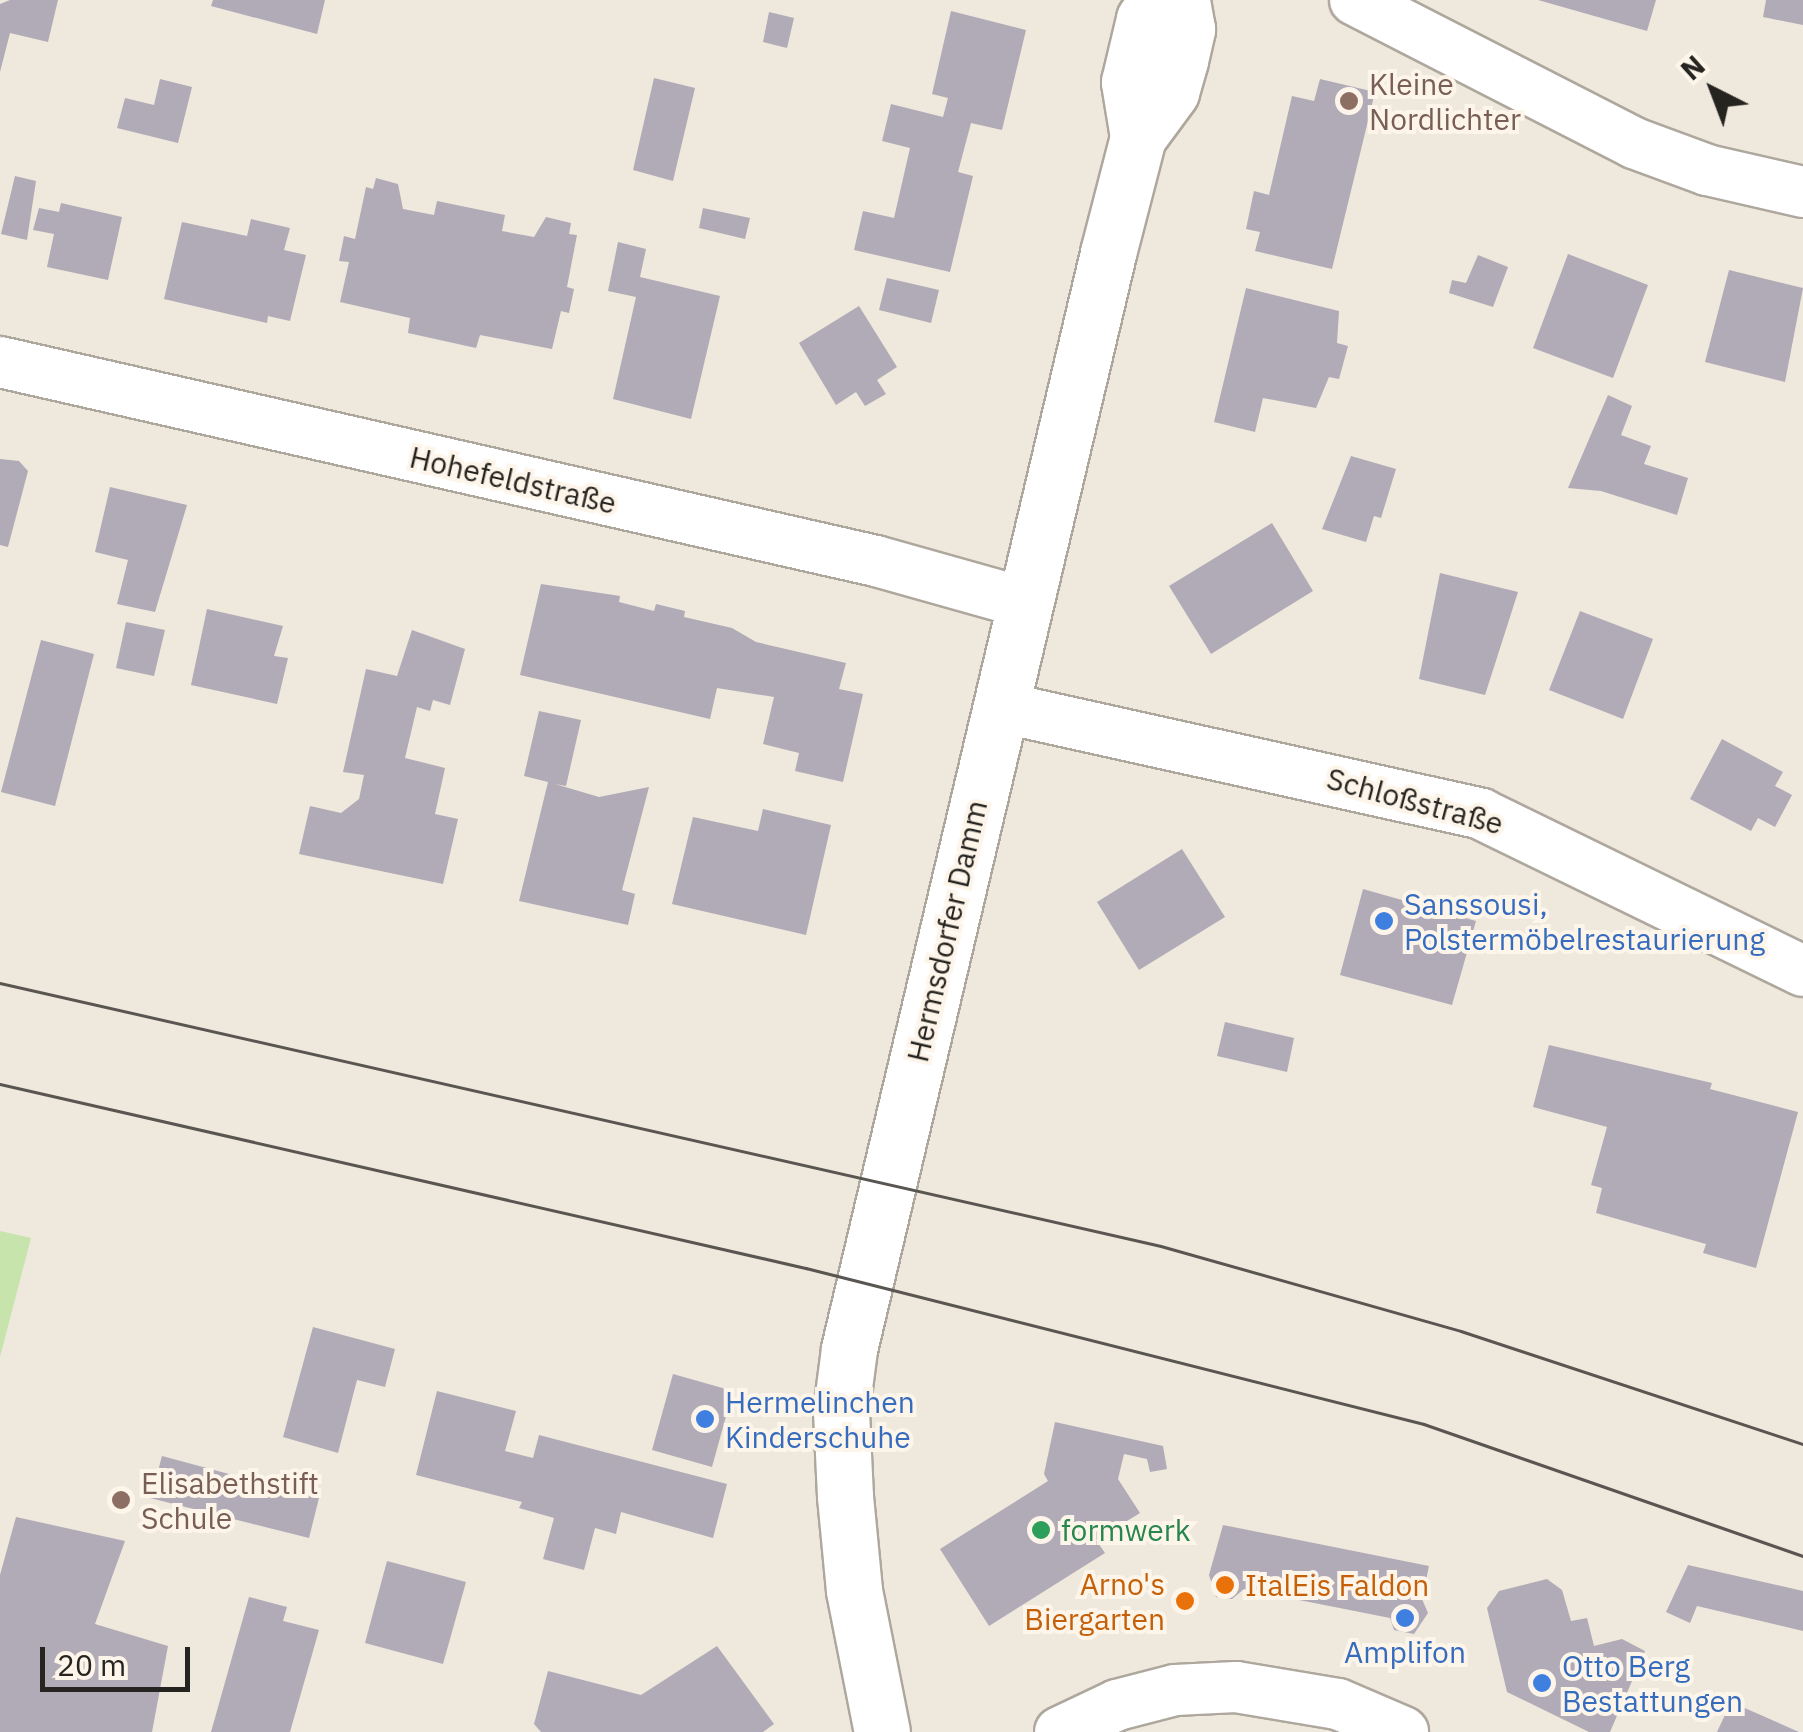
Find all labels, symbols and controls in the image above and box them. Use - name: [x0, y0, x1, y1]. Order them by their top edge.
- north arrow: [1663, 40, 1763, 140]
- text: N: [1673, 47, 1713, 88]
- place label: Kleine Nordlichter: [1369, 66, 1521, 136]
- marker: Kleine Nordlichter: [1338, 90, 1360, 112]
- street label: Hohefeldstraße: [406, 439, 620, 521]
- street label: Schloßstraße: [1323, 760, 1507, 842]
- street label: Hermsdorfer Damm: [899, 797, 995, 1065]
- place label: Sanssousi, Polstermöbelrestaurierung: [1404, 886, 1765, 956]
- marker: Sanssousi, Polstermöbelrestaurierung: [1373, 910, 1395, 932]
- place label: Hermelinchen Kinderschuhe: [725, 1384, 915, 1454]
- marker: Hermelinchen Kinderschuhe: [694, 1408, 716, 1430]
- place label: Elisabethstift Schule: [141, 1465, 319, 1536]
- marker: Elisabethstift Schule: [110, 1489, 132, 1511]
- place label: formwerk: [1061, 1512, 1191, 1548]
- marker: formwerk: [1030, 1519, 1052, 1541]
- place label: Arno's Biergarten: [1024, 1566, 1165, 1636]
- place label: ItalEis Faldon: [1245, 1567, 1429, 1603]
- marker: ItalEis Faldon: [1214, 1574, 1236, 1596]
- marker: Arno's Biergarten: [1174, 1590, 1196, 1612]
- marker: Amplifon: [1394, 1607, 1416, 1629]
- scale bar: [45, 1627, 195, 1689]
- place label: Amplifon: [1344, 1634, 1466, 1670]
- text: 20 m: [57, 1645, 126, 1684]
- place label: Otto Berg Bestattungen: [1562, 1648, 1743, 1718]
- marker: Otto Berg Bestattungen: [1531, 1672, 1553, 1694]

